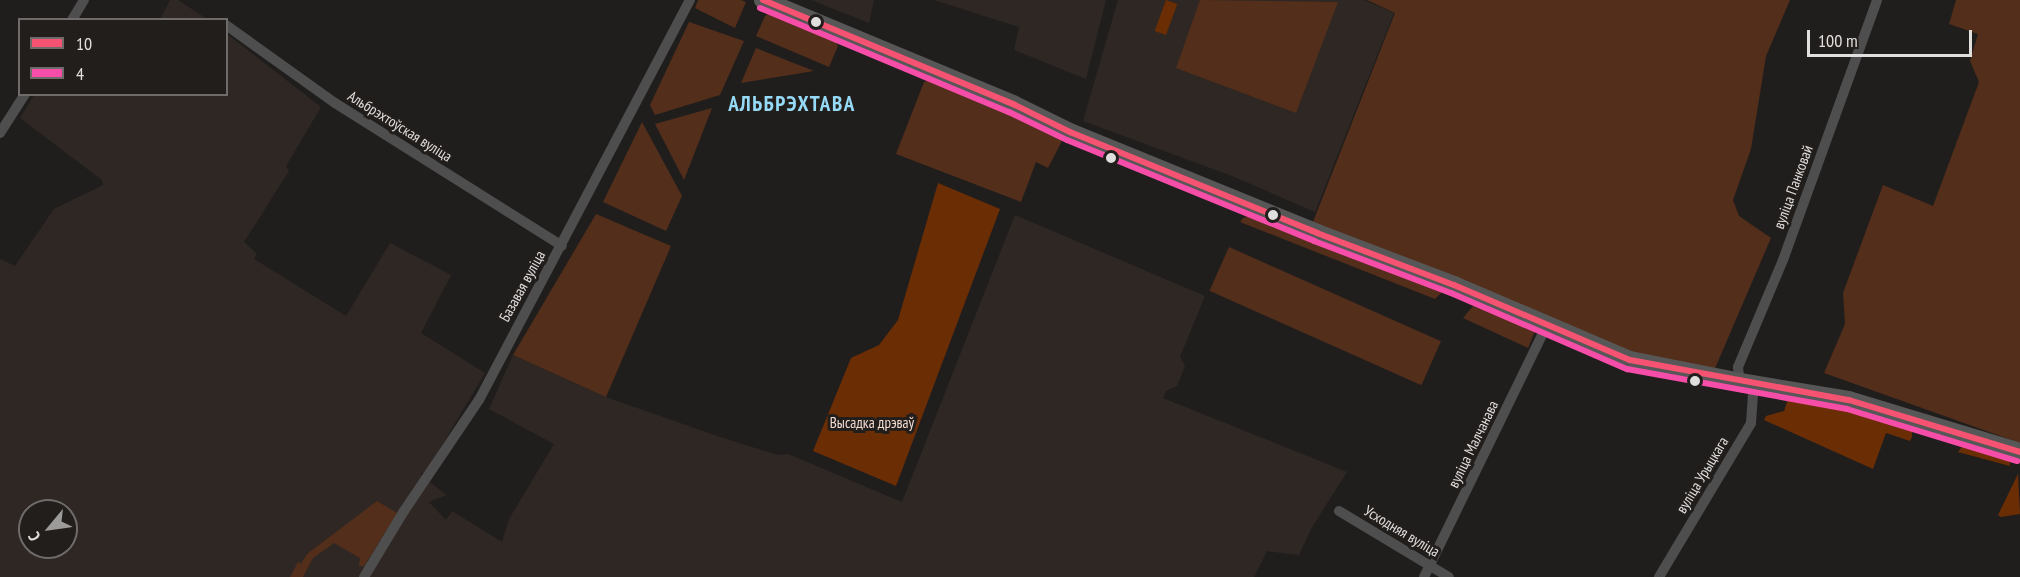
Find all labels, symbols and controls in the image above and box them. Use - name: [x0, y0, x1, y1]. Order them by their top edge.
- unlabelled marker: [810, 16, 822, 28]
- legend: [18, 18, 228, 96]
- scale bar: [1810, 18, 1975, 56]
- text: 100 m: [1818, 29, 1858, 52]
- text: 10: [76, 32, 92, 55]
- text: 4: [76, 62, 84, 85]
- street label: Альбрэхтоўская вуліца: [345, 87, 455, 165]
- district label: АЛЬБРЭХТАВА: [728, 91, 856, 117]
- street label: вуліца Панковай: [1770, 143, 1816, 231]
- unlabelled marker: [1105, 152, 1117, 164]
- unlabelled marker: [1267, 209, 1279, 221]
- street label: Базавая вуліца: [495, 247, 549, 325]
- unlabelled marker: [1689, 375, 1701, 387]
- street label: вуліца Малчанава: [1444, 397, 1502, 491]
- park label: Высадка дрэваў: [830, 414, 914, 432]
- street label: вуліца Урыцкага: [1672, 433, 1732, 517]
- north arrow: [18, 499, 78, 559]
- street label: Усходняя вуліца: [1361, 501, 1443, 561]
- text: С: [23, 529, 45, 545]

